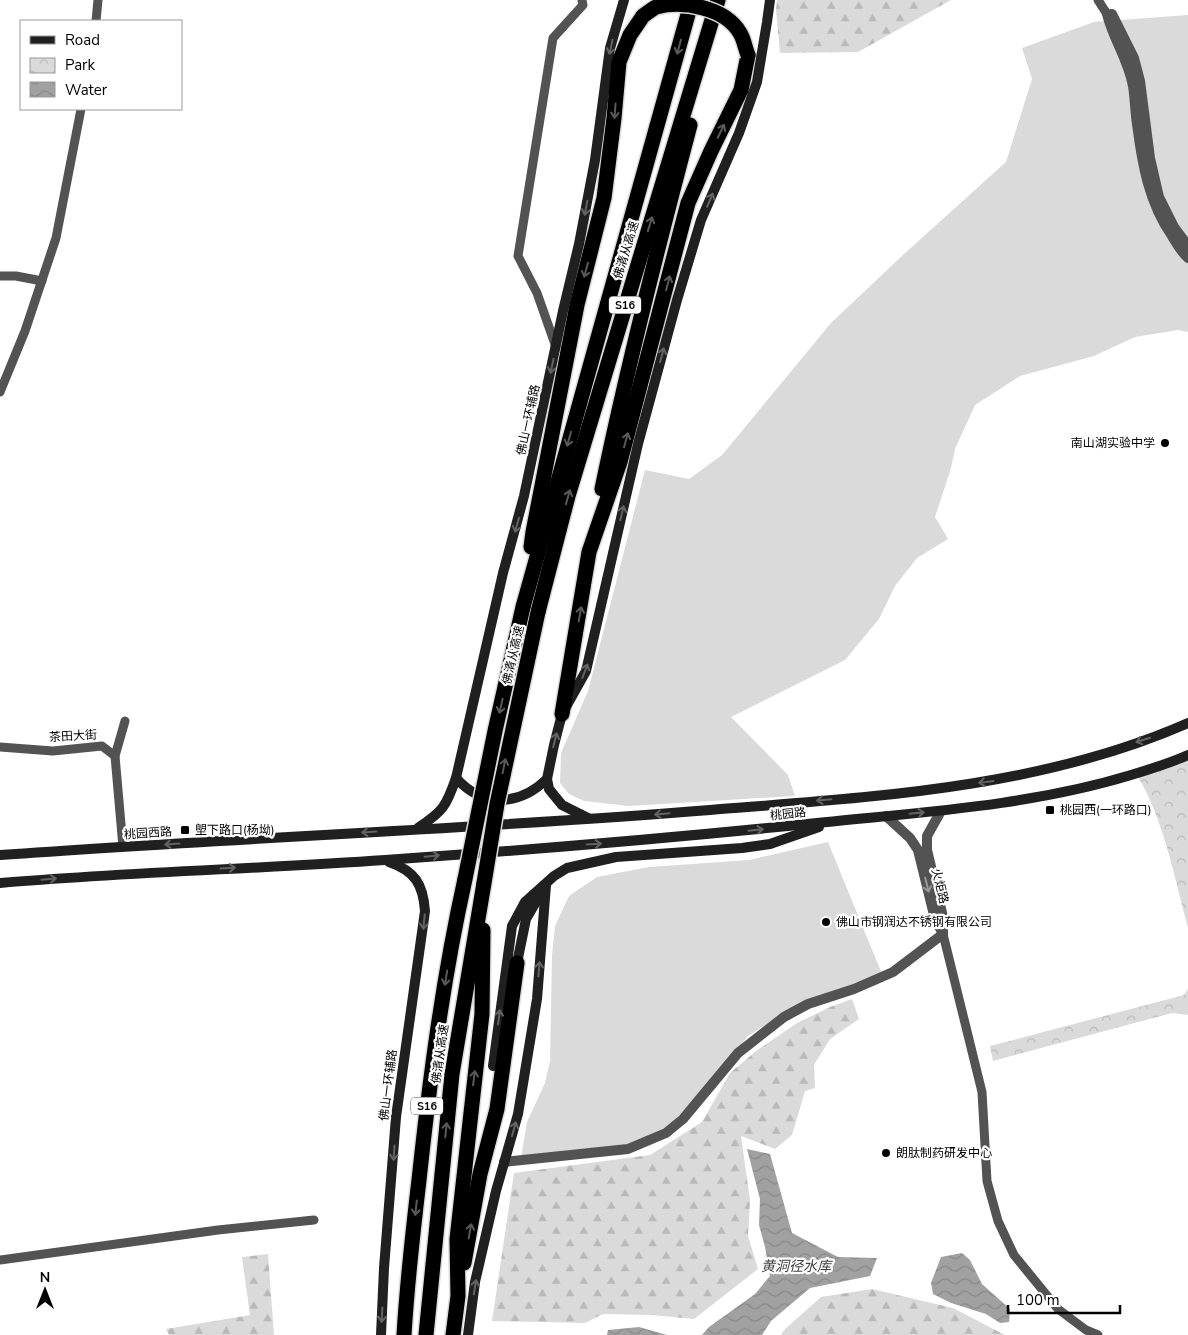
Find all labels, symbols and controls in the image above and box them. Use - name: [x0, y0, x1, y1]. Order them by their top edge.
- legend: [20, 20, 182, 110]
- text: Road: [65, 30, 100, 50]
- one-way arrow: [606, 39, 615, 55]
- one-way arrow: [674, 39, 684, 55]
- text: Park: [65, 55, 95, 75]
- text: Water: [65, 80, 108, 100]
- one-way arrow: [610, 103, 619, 119]
- one-way arrow: [716, 123, 726, 138]
- one-way arrow: [706, 193, 715, 208]
- one-way arrow: [581, 199, 591, 215]
- one-way arrow: [645, 217, 655, 233]
- street label: 佛清从高速: [610, 219, 642, 281]
- one-way arrow: [580, 262, 590, 278]
- one-way arrow: [663, 276, 673, 292]
- road number: S16: [609, 296, 641, 314]
- one-way arrow: [658, 348, 668, 364]
- one-way arrow: [546, 358, 556, 374]
- street label: 佛山一环辅路: [513, 383, 543, 457]
- one-way arrow: [564, 431, 574, 447]
- one-way arrow: [621, 433, 631, 449]
- place label: 南山湖实验中学: [1071, 435, 1155, 451]
- marker: 南山湖实验中学: [1159, 437, 1171, 449]
- one-way arrow: [563, 490, 573, 506]
- one-way arrow: [618, 505, 627, 521]
- one-way arrow: [511, 516, 521, 532]
- one-way arrow: [575, 606, 585, 622]
- street label: 佛清从高速: [498, 624, 528, 686]
- one-way arrow: [581, 663, 590, 678]
- one-way arrow: [496, 698, 505, 714]
- street label: 茶田大街: [49, 727, 97, 745]
- one-way arrow: [551, 733, 560, 749]
- one-way arrow: [1135, 736, 1151, 746]
- one-way arrow: [500, 759, 510, 775]
- one-way arrow: [978, 777, 994, 787]
- one-way arrow: [817, 796, 833, 805]
- place label: 桃园西(一环路口): [1060, 802, 1152, 818]
- street label: 桃园路: [769, 804, 807, 824]
- marker: 桃园西(一环路口): [1044, 804, 1056, 816]
- one-way arrow: [909, 808, 925, 818]
- one-way arrow: [655, 809, 671, 818]
- place label: 塱下路口(杨坳): [195, 822, 275, 838]
- street label: 桃园西路: [123, 823, 173, 843]
- marker: 塱下路口(杨坳): [179, 824, 191, 836]
- one-way arrow: [747, 825, 763, 835]
- one-way arrow: [361, 827, 377, 836]
- one-way arrow: [164, 839, 180, 849]
- one-way arrow: [586, 839, 602, 848]
- one-way arrow: [424, 852, 440, 861]
- one-way arrow: [220, 864, 236, 873]
- street label: 火炬路: [928, 867, 952, 905]
- one-way arrow: [40, 874, 56, 884]
- one-way arrow: [923, 877, 932, 893]
- one-way arrow: [419, 914, 429, 930]
- place label: 佛山市钢润达不锈钢有限公司: [836, 914, 992, 930]
- marker: 佛山市钢润达不锈钢有限公司: [820, 916, 832, 928]
- one-way arrow: [534, 961, 544, 977]
- one-way arrow: [440, 970, 450, 986]
- one-way arrow: [495, 1010, 505, 1026]
- street label: 佛清从高速: [428, 1023, 452, 1085]
- street label: 佛山一环辅路: [376, 1048, 400, 1122]
- one-way arrow: [469, 1070, 479, 1086]
- road number: S16: [411, 1098, 443, 1114]
- one-way arrow: [509, 1121, 519, 1137]
- one-way arrow: [441, 1122, 451, 1138]
- one-way arrow: [389, 1145, 398, 1161]
- place label: 朗肽制药研发中心: [896, 1145, 992, 1161]
- marker: 朗肽制药研发中心: [880, 1147, 892, 1159]
- one-way arrow: [411, 1200, 421, 1216]
- one-way arrow: [465, 1223, 475, 1239]
- water label: 黄洞径水库: [761, 1257, 833, 1276]
- north arrow: [20, 1265, 70, 1315]
- text: N: [40, 1268, 50, 1287]
- one-way arrow: [470, 1279, 480, 1295]
- scale bar: [1008, 1282, 1120, 1314]
- text: 100 m: [1016, 1290, 1060, 1310]
- one-way arrow: [377, 1306, 387, 1323]

